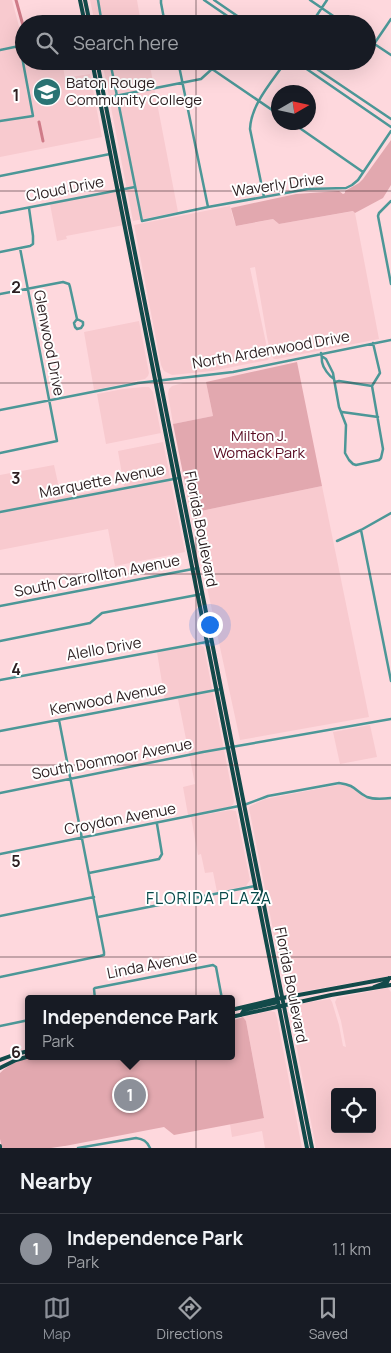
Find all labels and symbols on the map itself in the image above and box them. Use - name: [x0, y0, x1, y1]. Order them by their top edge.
- place label: Baton Rouge Community College: [66, 72, 202, 110]
- school or university icon: Baton Rouge Community College: [32, 77, 62, 107]
- text: 1: [12, 84, 20, 106]
- north arrow: [271, 85, 316, 130]
- street label: Waverly Drive: [231, 168, 325, 201]
- street label: Cloud Drive: [24, 171, 106, 206]
- text: 2: [11, 276, 21, 298]
- street label: Glenwood Drive: [29, 288, 70, 398]
- street label: North Ardenwood Drive: [191, 325, 351, 374]
- park label: Milton J. Womack Park: [213, 425, 305, 463]
- street label: Marquette Avenue: [37, 458, 167, 503]
- text: 3: [11, 467, 21, 489]
- street label: Florida Boulevard: [180, 469, 223, 589]
- street label: South Carrollton Avenue: [12, 549, 182, 602]
- your location: [197, 612, 223, 638]
- street label: Alello Drive: [65, 632, 143, 665]
- text: 4: [11, 658, 21, 680]
- street label: Kenwood Avenue: [48, 677, 168, 720]
- street label: South Donmoor Avenue: [30, 733, 194, 784]
- street label: Croydon Avenue: [62, 797, 178, 840]
- text: 5: [11, 850, 21, 872]
- district label: FLORIDA PLAZA: [146, 887, 272, 909]
- street label: Florida Boulevard: [270, 925, 313, 1045]
- street label: Linda Avenue: [105, 945, 199, 984]
- text: 6: [11, 1041, 21, 1063]
- pin: 1: [114, 1076, 146, 1114]

